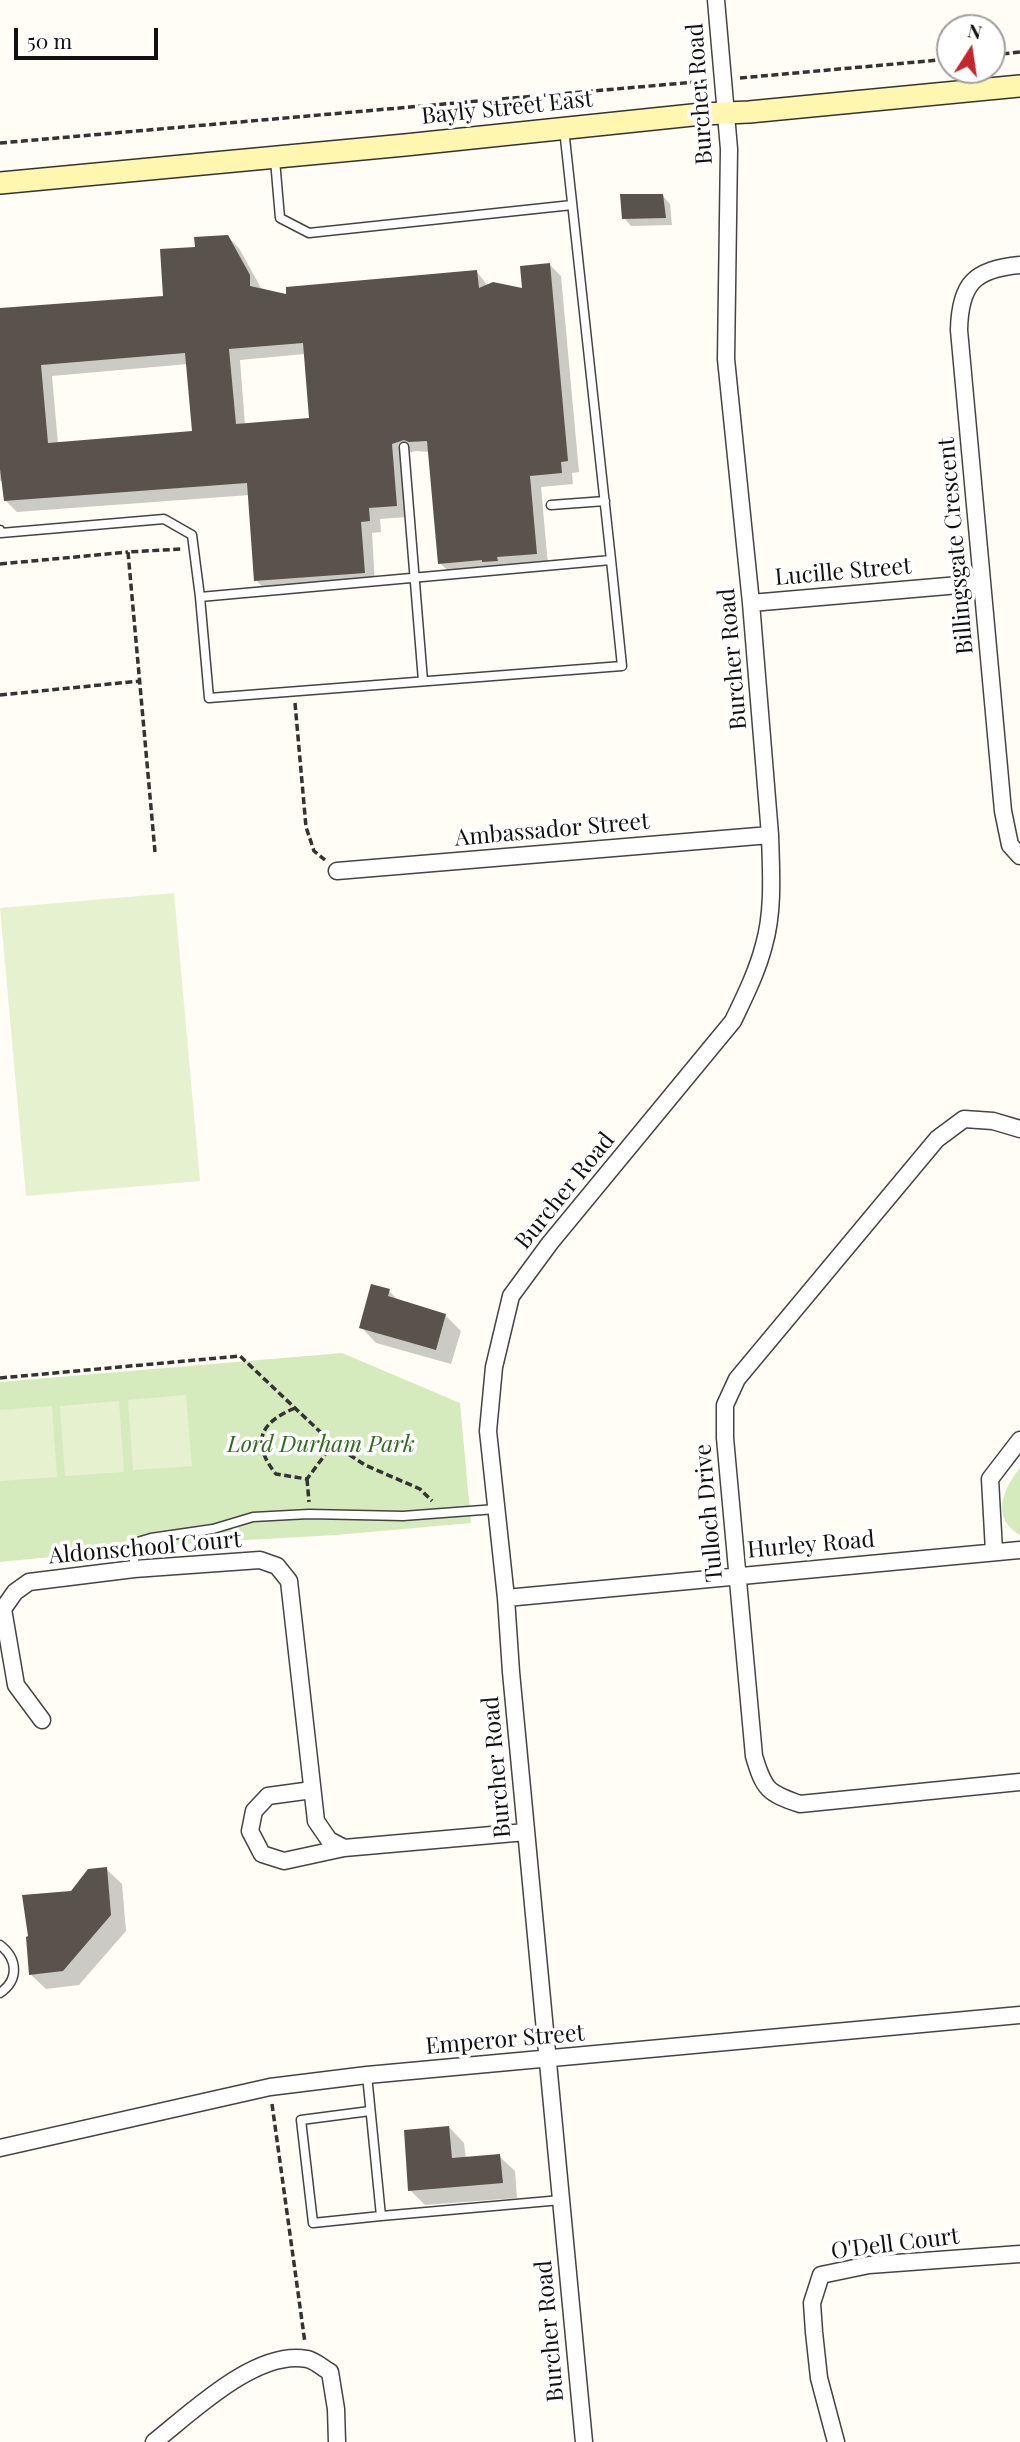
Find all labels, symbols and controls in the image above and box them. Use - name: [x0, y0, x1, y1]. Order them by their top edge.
- scale bar: [18, 14, 161, 58]
- north arrow: [936, 14, 1006, 84]
- text: N: [966, 16, 984, 45]
- street label: Burcher Road: [681, 22, 719, 166]
- text: 50 m: [27, 26, 72, 54]
- street label: Bayly Street East: [420, 85, 594, 131]
- street label: Billingsgate Crescent: [933, 436, 979, 656]
- street label: Lucille Street: [774, 552, 912, 592]
- street label: Burcher Road: [713, 587, 753, 731]
- street label: Ambassador Street: [454, 808, 650, 852]
- street label: Burcher Road: [510, 1127, 620, 1255]
- park label: Lord Durham Park: [227, 1431, 415, 1459]
- street label: Tulloch Drive: [689, 1443, 729, 1583]
- street label: Aldonschool Court: [48, 1526, 242, 1570]
- street label: Hurley Road: [746, 1526, 876, 1564]
- street label: Burcher Road: [477, 1695, 517, 1839]
- street label: Emperor Street: [424, 2019, 586, 2061]
- street label: O'Dell Court: [829, 2222, 961, 2266]
- street label: Burcher Road: [530, 2259, 570, 2403]

